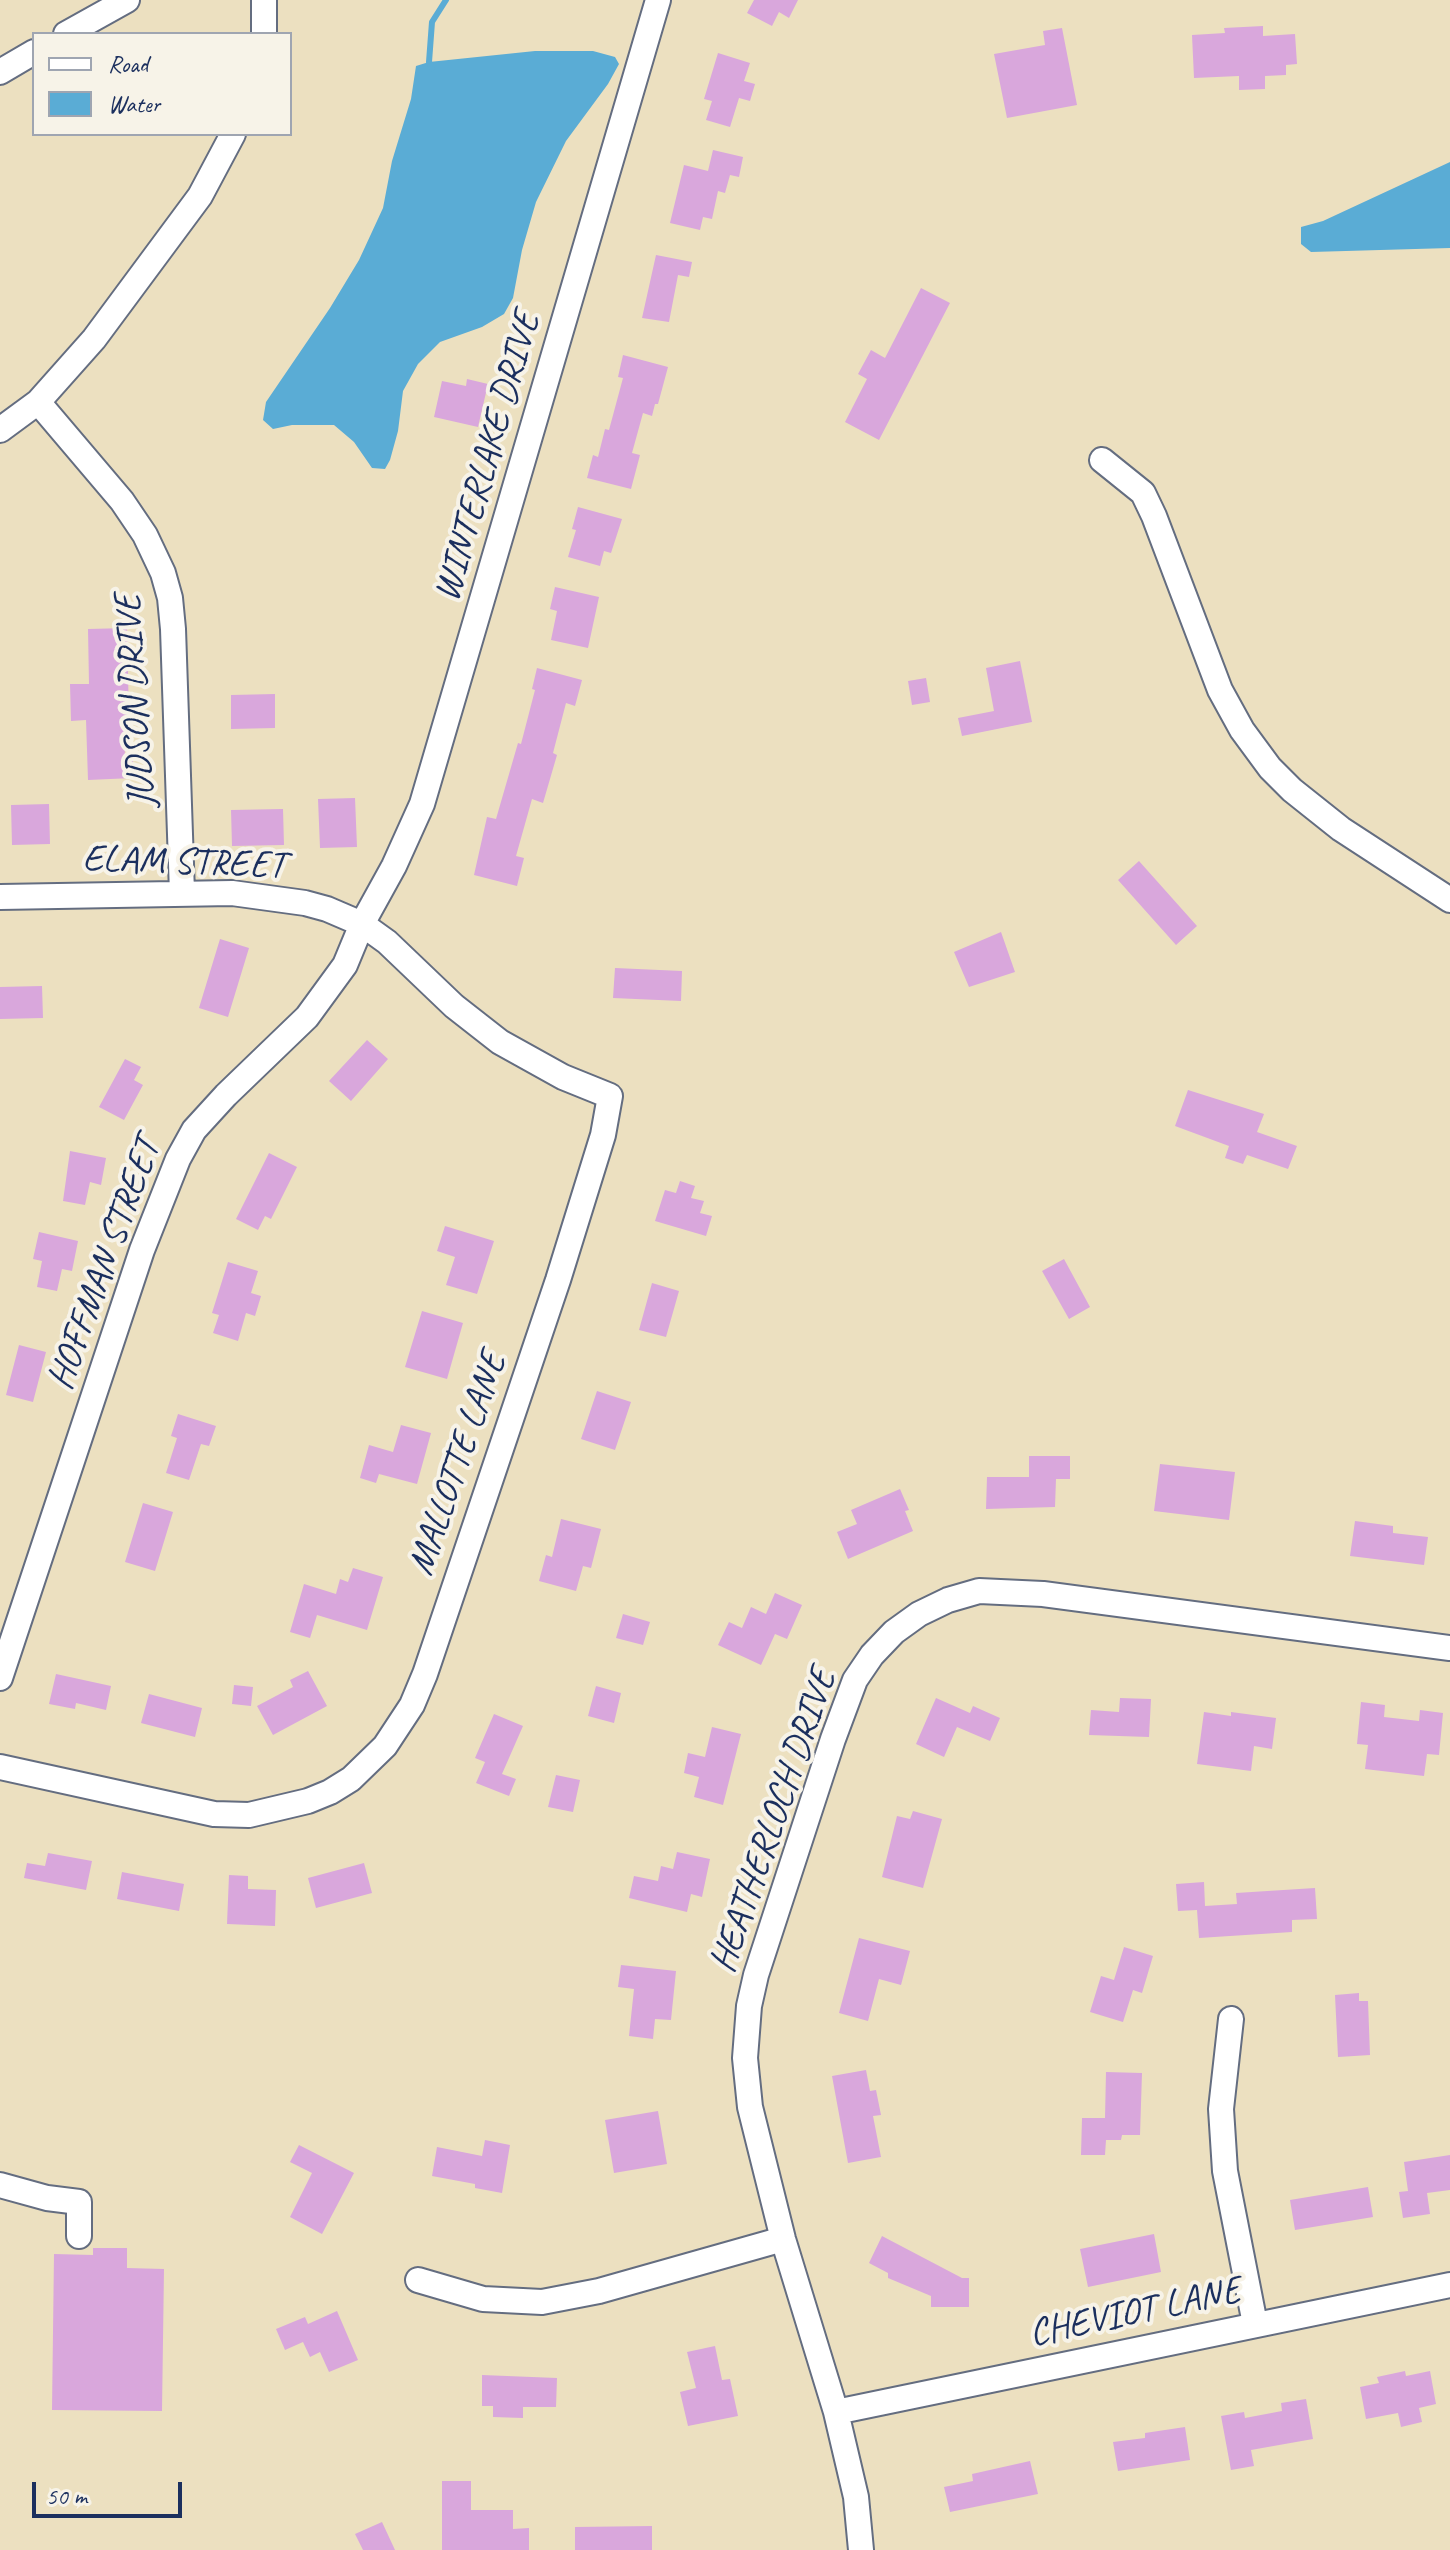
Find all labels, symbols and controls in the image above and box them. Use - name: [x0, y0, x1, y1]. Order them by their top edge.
- legend: [32, 32, 292, 136]
- text: Road: [108, 49, 148, 79]
- text: Water: [108, 89, 160, 119]
- street label: WINTERLAKE DRIVE: [425, 307, 551, 607]
- street label: JUDSON DRIVE: [106, 593, 166, 809]
- street label: ELAM STREET: [82, 837, 286, 889]
- street label: HOFFMAN STREET: [38, 1132, 172, 1396]
- street label: MALLOTTE LANE: [399, 1347, 517, 1581]
- street label: HEATHERLOCH DRIVE: [701, 1663, 847, 1979]
- street label: CHEVIOT LANE: [1025, 2268, 1245, 2358]
- scale bar: [36, 2466, 186, 2516]
- text: 50 m: [46, 2481, 87, 2511]

